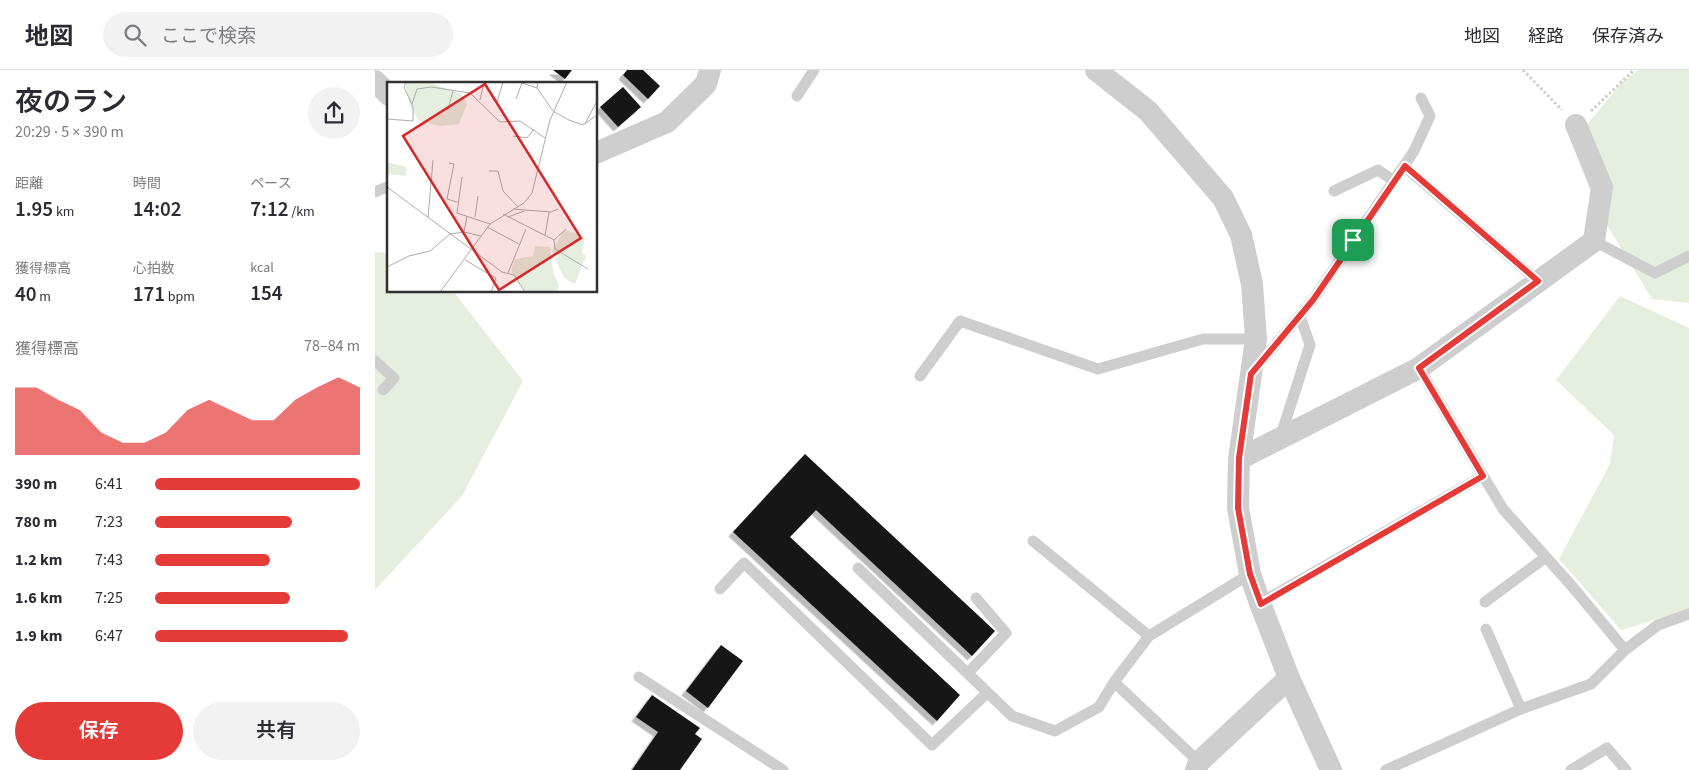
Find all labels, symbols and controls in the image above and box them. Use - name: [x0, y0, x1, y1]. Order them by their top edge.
- search box: [103, 12, 453, 57]
- text: 地図: [25, 19, 73, 54]
- icon: search: [121, 21, 149, 49]
- text: ここで検索: [161, 23, 256, 50]
- text: 地図: [1464, 24, 1500, 49]
- text: 経路: [1528, 24, 1564, 49]
- text: 保存済み: [1592, 24, 1664, 49]
- text: 夜のラン: [15, 82, 127, 122]
- inset map: [387, 82, 597, 292]
- button: share: [308, 87, 360, 139]
- text: 20:29 · 5 × 390 m: [15, 121, 124, 143]
- text: 距離: [15, 174, 43, 194]
- text: 時間: [133, 174, 161, 194]
- text: ペース: [250, 174, 292, 194]
- text: 1.95: [15, 194, 53, 224]
- text: 14:02: [133, 194, 182, 224]
- text: 7:12: [250, 194, 288, 224]
- text: km: [53, 202, 74, 222]
- text: /km: [288, 202, 315, 222]
- pin: [1332, 219, 1374, 261]
- icon: arrive: [1339, 226, 1367, 254]
- text: kcal: [250, 258, 274, 278]
- text: 獲得標高: [15, 259, 71, 279]
- text: 心拍数: [133, 259, 175, 279]
- text: 154: [250, 278, 283, 308]
- text: 40: [15, 279, 37, 309]
- text: 171: [133, 279, 165, 309]
- text: m: [37, 287, 51, 307]
- text: bpm: [165, 287, 195, 307]
- text: 78–84 m: [304, 335, 360, 357]
- text: 獲得標高: [15, 338, 79, 360]
- text: 390 m: [15, 473, 57, 495]
- text: 6:41: [95, 473, 123, 495]
- text: 780 m: [15, 511, 57, 533]
- text: 7:23: [95, 511, 123, 533]
- text: 1.2 km: [15, 549, 62, 571]
- text: 7:43: [95, 549, 123, 571]
- text: 1.6 km: [15, 587, 62, 609]
- text: 7:25: [95, 587, 123, 609]
- text: 1.9 km: [15, 625, 62, 647]
- text: 6:47: [95, 625, 123, 647]
- button: 保存: [15, 702, 183, 760]
- button: 共有: [193, 702, 360, 760]

